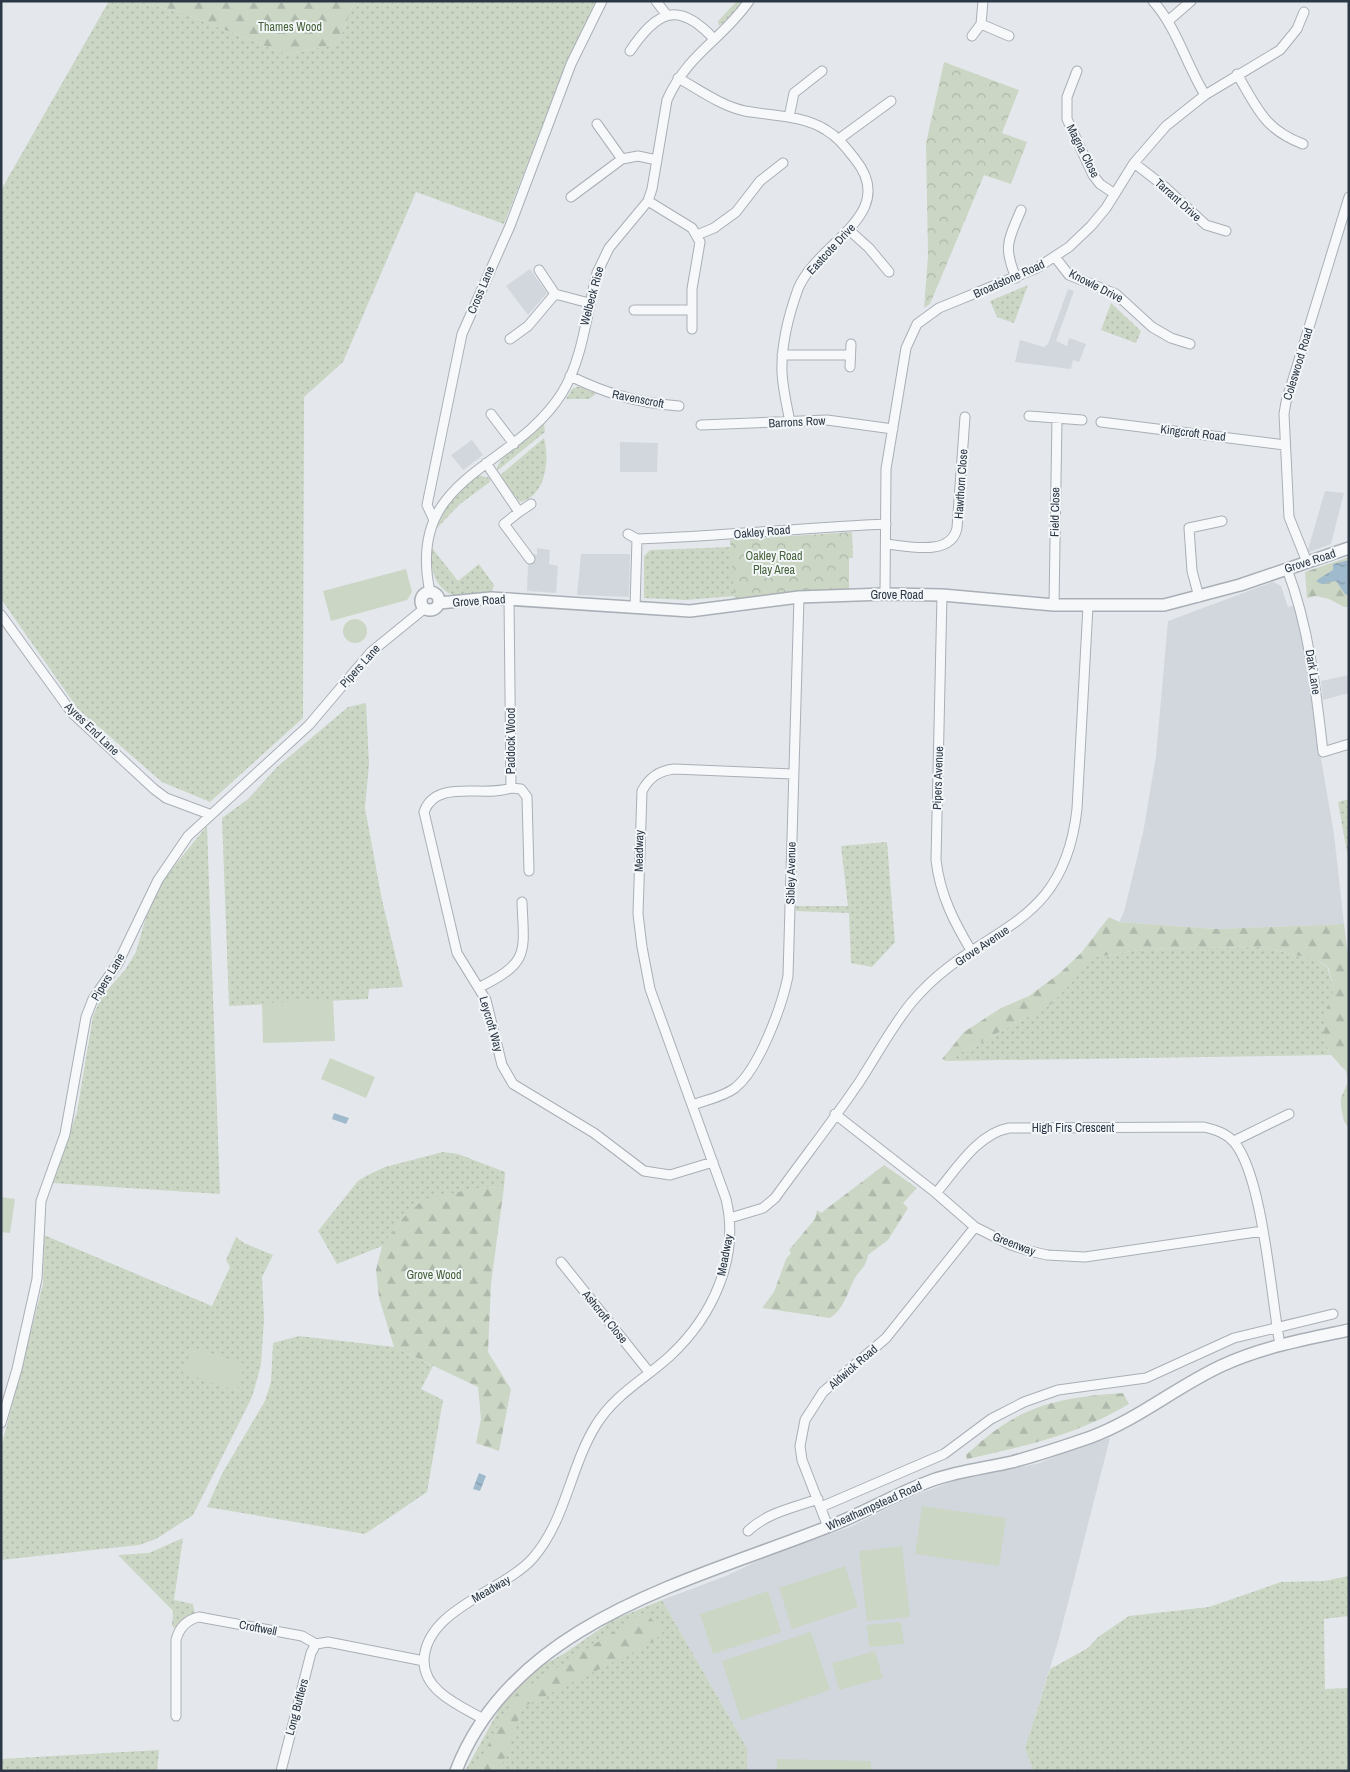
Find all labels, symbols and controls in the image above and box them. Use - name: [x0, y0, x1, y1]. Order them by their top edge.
- park label: Thames Wood: [258, 19, 322, 35]
- street label: Magna Close: [1063, 122, 1103, 180]
- street label: Tarrant Drive: [1151, 175, 1205, 225]
- street label: Eastcote Drive: [803, 220, 859, 278]
- street label: Broadstone Road: [971, 256, 1047, 302]
- street label: Cross Lane: [464, 264, 498, 316]
- street label: Welbeck Rise: [576, 265, 608, 327]
- street label: Knowle Drive: [1066, 266, 1126, 306]
- street label: Coleswood Road: [1279, 326, 1317, 402]
- street label: Ravenscroft: [611, 386, 666, 412]
- street label: Barrons Row: [768, 412, 827, 431]
- street label: Kingcroft Road: [1159, 421, 1227, 445]
- street label: Hawthorn Close: [951, 449, 971, 519]
- street label: Field Close: [1047, 487, 1063, 537]
- street label: Oakley Road: [733, 522, 791, 542]
- street label: Grove Road: [1282, 545, 1338, 577]
- park label: Oakley Road Play Area: [746, 548, 802, 578]
- street label: Grove Road: [870, 587, 924, 603]
- street label: Grove Road: [452, 591, 506, 611]
- street label: Pipers Lane: [336, 641, 384, 691]
- street label: Dark Lane: [1302, 648, 1324, 696]
- street label: Ayres End Lane: [61, 698, 123, 759]
- street label: Paddock Wood: [503, 708, 519, 774]
- street label: Pipers Avenue: [929, 746, 947, 810]
- street label: Meadway: [631, 830, 647, 872]
- street label: Sibley Avenue: [782, 841, 800, 905]
- street label: Grove Avenue: [952, 922, 1012, 970]
- street label: Pipers Lane: [87, 950, 129, 1004]
- street label: Leycroft Way: [475, 994, 507, 1054]
- street label: High Firs Crescent: [1032, 1120, 1115, 1136]
- street label: Greenway: [990, 1228, 1038, 1260]
- street label: Meadway: [713, 1233, 737, 1277]
- park label: Grove Wood: [406, 1267, 462, 1283]
- street label: Ashcroft Close: [578, 1286, 631, 1347]
- street label: Aldwick Road: [824, 1341, 881, 1393]
- street label: Wheathampstead Road: [824, 1478, 924, 1534]
- street label: Meadway: [469, 1572, 513, 1606]
- street label: Croftwell: [238, 1616, 278, 1640]
- street label: Long Buftlers: [282, 1677, 312, 1737]

